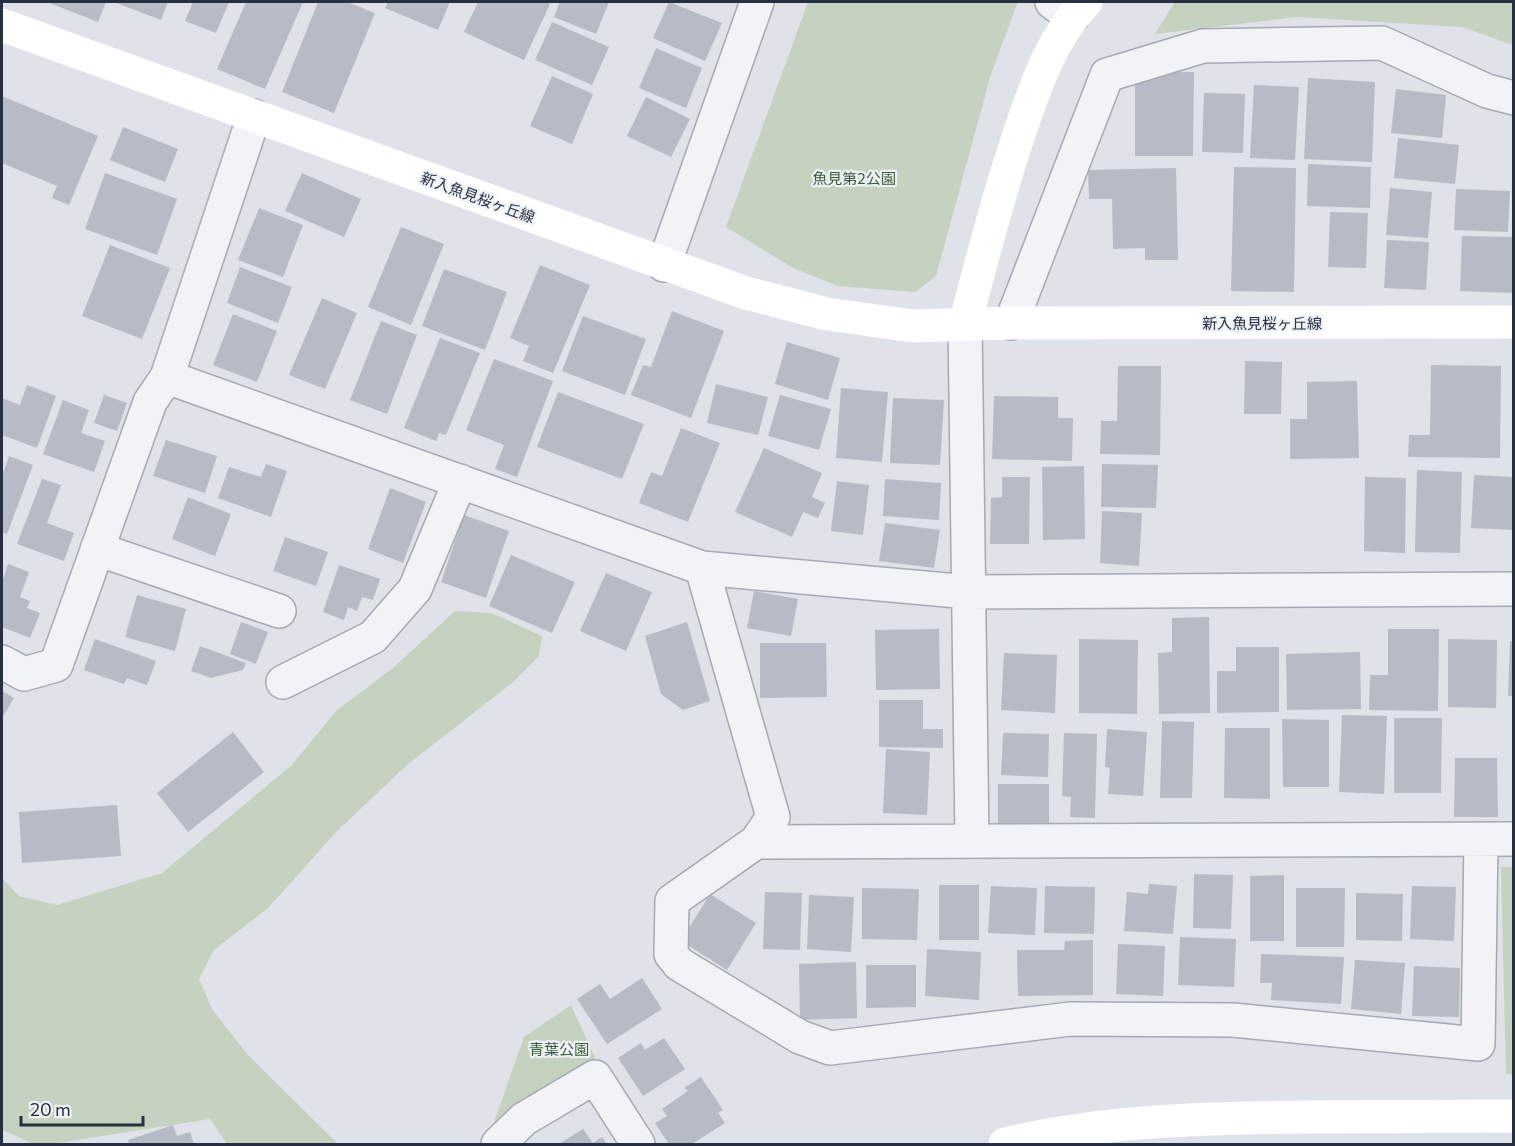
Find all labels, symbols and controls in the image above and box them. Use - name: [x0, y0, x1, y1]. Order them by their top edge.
- street label: 新入魚見桜ヶ丘線: [419, 168, 537, 226]
- park label: 魚見第2公園: [812, 169, 896, 187]
- street label: 新入魚見桜ヶ丘線: [1202, 314, 1322, 332]
- park label: 青葉公園: [529, 1040, 589, 1058]
- scale bar: [21, 1089, 142, 1127]
- text: 20 m: [30, 1098, 71, 1120]

